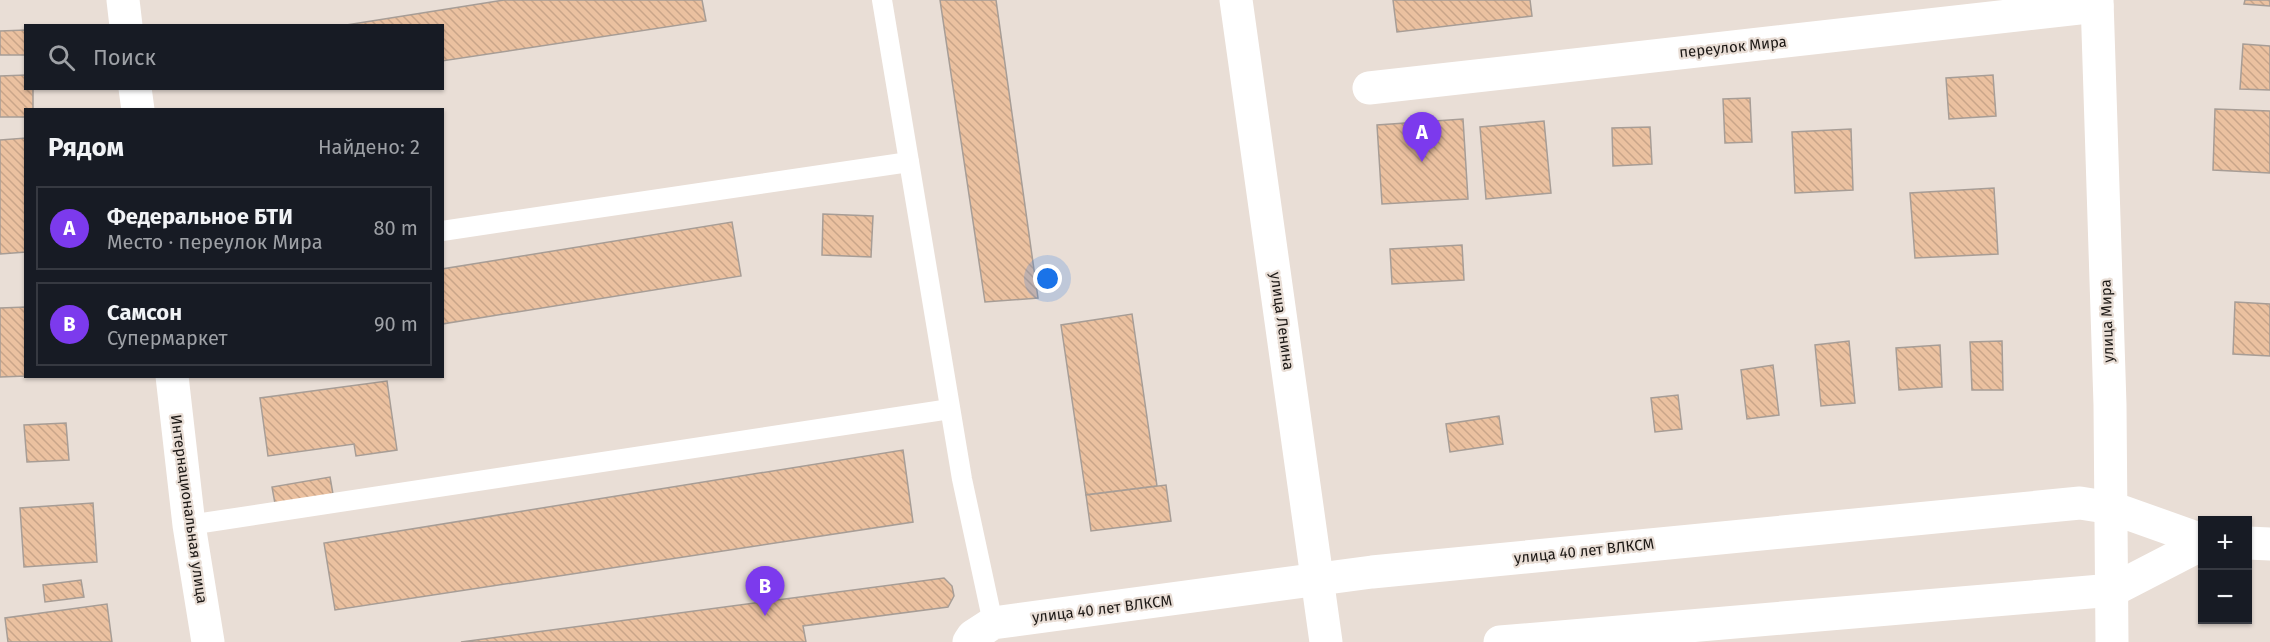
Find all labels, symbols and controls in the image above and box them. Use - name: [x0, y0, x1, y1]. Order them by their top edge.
- search box: [24, 24, 444, 90]
- street label: переулок Мира: [1678, 32, 1788, 62]
- icon: search: [45, 41, 78, 74]
- text: Поиск: [93, 44, 156, 71]
- pin: A: [1402, 112, 1442, 162]
- text: Рядом: [48, 132, 124, 163]
- text: Найдено: 2: [318, 135, 420, 159]
- text: Федеральное БТИ: [107, 203, 293, 230]
- text: A: [64, 216, 75, 240]
- text: 80 m: [373, 216, 418, 240]
- text: Место · переулок Мира: [107, 230, 323, 254]
- your location: [1033, 264, 1062, 293]
- street label: улица Ленина: [1266, 271, 1298, 371]
- street label: улица Мира: [2097, 279, 2117, 363]
- text: Самсон: [107, 299, 182, 326]
- text: B: [63, 312, 76, 336]
- text: 90 m: [374, 312, 418, 336]
- text: Супермаркет: [107, 326, 227, 350]
- street label: Интернациональная улица: [167, 413, 211, 605]
- map controls: [2198, 516, 2252, 624]
- button: +: [2198, 516, 2252, 570]
- street label: улица 40 лет ВЛКСМ: [1513, 535, 1655, 567]
- pin: B: [746, 566, 784, 616]
- button: −: [2198, 570, 2252, 624]
- street label: улица 40 лет ВЛКСМ: [1031, 591, 1173, 627]

